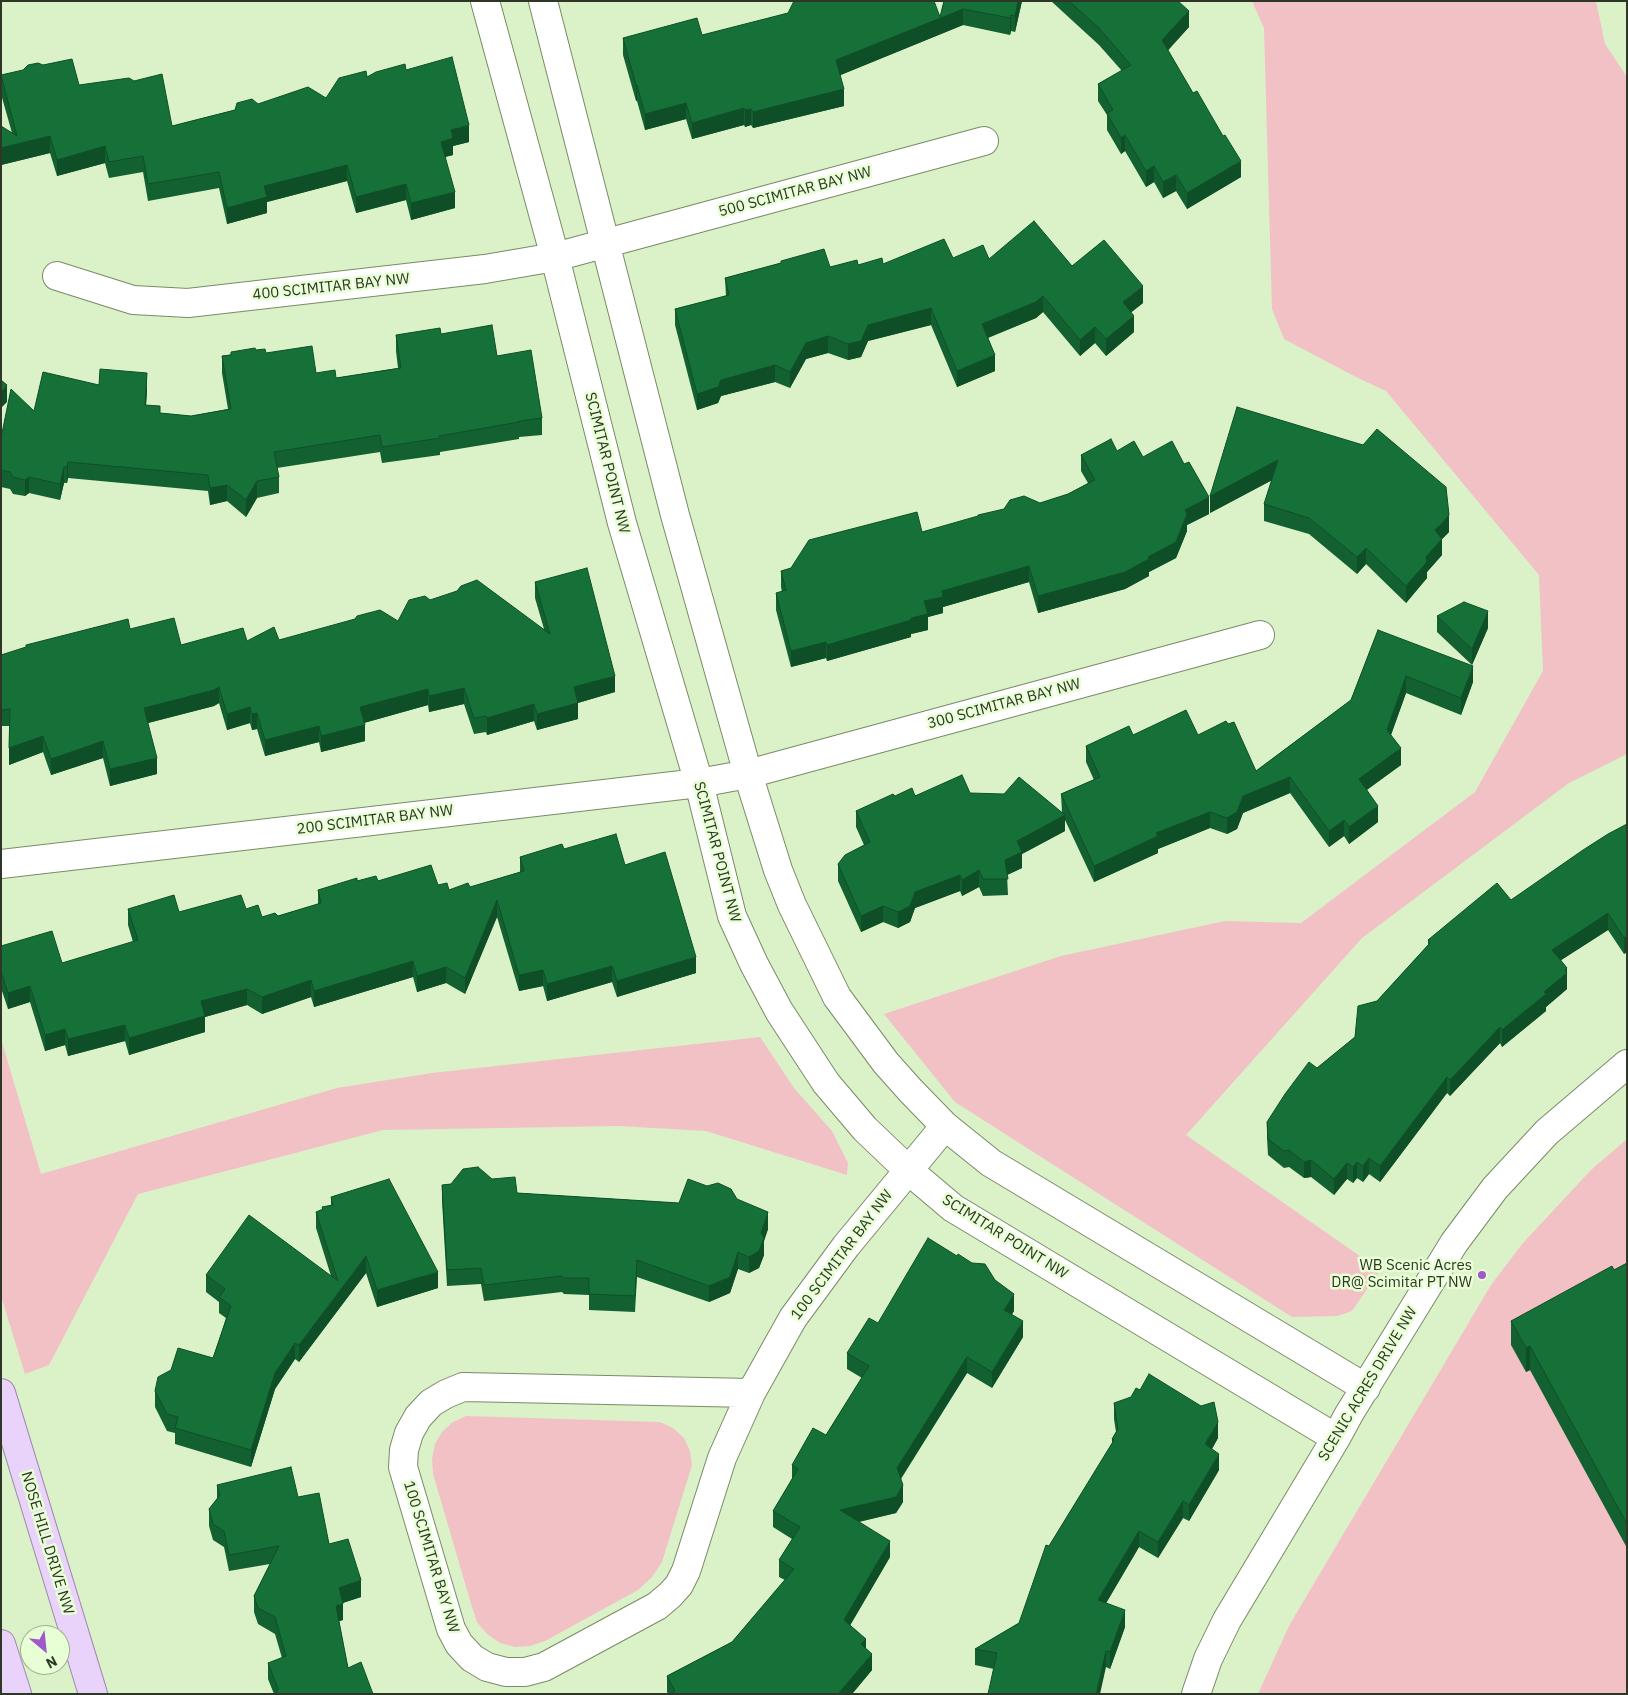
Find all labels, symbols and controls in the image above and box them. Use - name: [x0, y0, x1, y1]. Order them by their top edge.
- street label: 500 SCIMITAR BAY NW: [716, 163, 874, 221]
- street label: 400 SCIMITAR BAY NW: [252, 270, 410, 304]
- street label: SCIMITAR POINT NW: [581, 391, 633, 535]
- street label: 300 SCIMITAR BAY NW: [925, 675, 1083, 733]
- street label: SCIMITAR POINT NW: [690, 780, 744, 924]
- street label: 200 SCIMITAR BAY NW: [296, 801, 454, 839]
- street label: 100 SCIMITAR BAY NW: [787, 1187, 897, 1323]
- street label: SCIMITAR POINT NW: [939, 1191, 1071, 1283]
- place label: WB Scenic Acres DR@ Scimitar PT NW: [1331, 1257, 1472, 1292]
- marker: WB Scenic Acres DR@ Scimitar PT NW: [1476, 1269, 1488, 1281]
- street label: SCENIC ACRES DRIVE NW: [1315, 1304, 1421, 1464]
- street label: NOSE HILL DRIVE NW: [17, 1469, 77, 1617]
- street label: 100 SCIMITAR BAY NW: [399, 1479, 463, 1635]
- north arrow: [20, 1625, 70, 1675]
- text: N: [43, 1652, 60, 1673]

